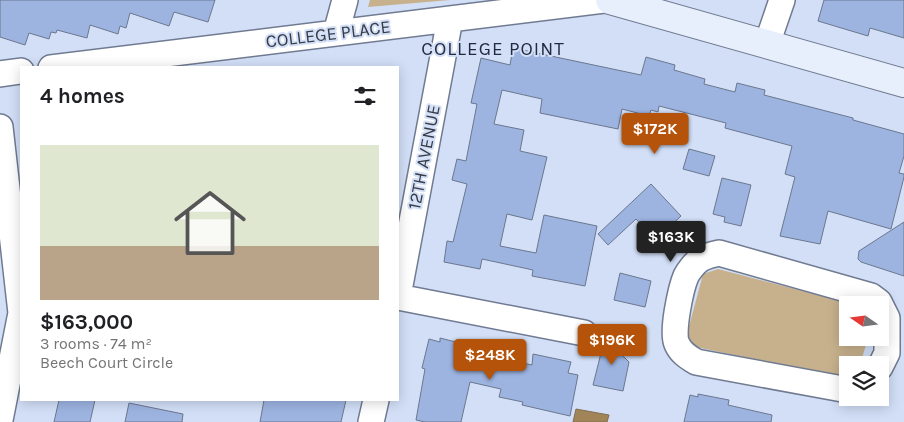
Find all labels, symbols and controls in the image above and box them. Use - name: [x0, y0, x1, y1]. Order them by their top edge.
- street label: COLLEGE PLACE: [264, 15, 392, 53]
- district label: COLLEGE POINT: [421, 38, 565, 60]
- icon: filters: [351, 82, 379, 110]
- text: 4 homes: [40, 84, 125, 108]
- street label: 12TH AVENUE: [403, 103, 445, 211]
- pin: $172K: [620, 112, 690, 155]
- text: $172K: [633, 119, 677, 138]
- icon: home: [165, 178, 255, 268]
- pin: $163K: [636, 220, 706, 263]
- text: $163K: [648, 227, 694, 246]
- north arrow: [839, 296, 889, 346]
- map controls: [839, 296, 889, 406]
- text: $163,000: [40, 310, 133, 334]
- pin: $196K: [577, 324, 647, 366]
- text: $196K: [589, 330, 635, 349]
- text: 3 rooms · 74 m²: [40, 334, 152, 353]
- pin: $248K: [455, 338, 525, 381]
- text: $248K: [464, 345, 516, 364]
- text: Beech Court Circle: [40, 353, 173, 372]
- button: layers: [839, 356, 889, 406]

